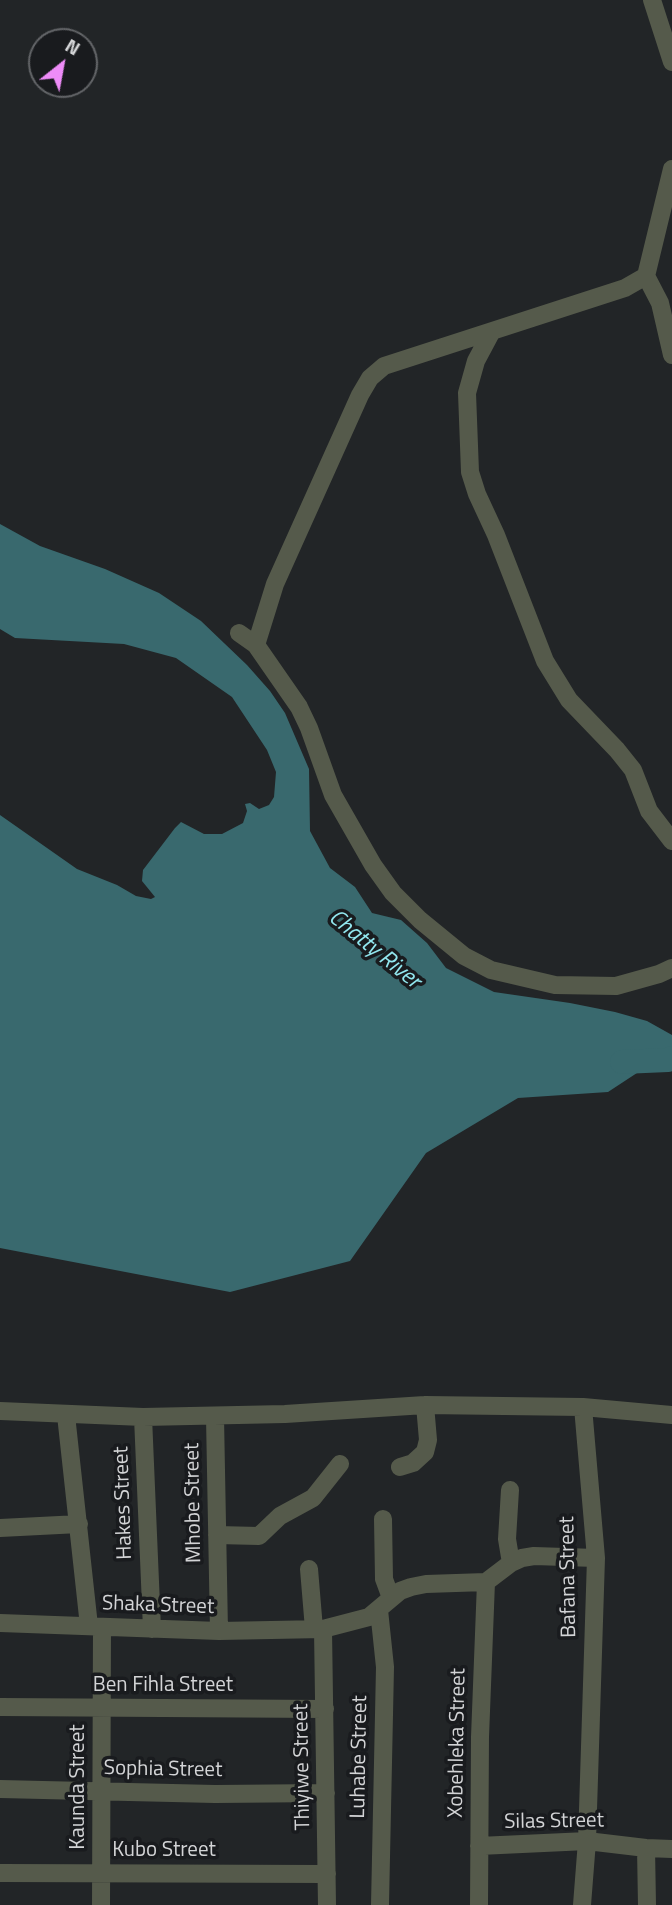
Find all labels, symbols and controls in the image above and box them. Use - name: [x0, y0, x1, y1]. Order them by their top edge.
- north arrow: [28, 28, 98, 98]
- text: N: [60, 30, 86, 62]
- water label: Chatty River: [322, 905, 426, 995]
- street label: Mhobe Street: [180, 1443, 208, 1563]
- street label: Hakes Street: [109, 1446, 139, 1560]
- street label: Bafana Street: [555, 1516, 583, 1638]
- street label: Shaka Street: [101, 1591, 215, 1621]
- street label: Xobehleka Street: [444, 1668, 472, 1818]
- street label: Ben Fihla Street: [93, 1673, 233, 1699]
- street label: Luhabe Street: [346, 1695, 374, 1819]
- street label: Thiyiwe Street: [289, 1703, 317, 1831]
- street label: Kaunda Street: [66, 1724, 92, 1850]
- street label: Sophia Street: [103, 1756, 223, 1784]
- street label: Silas Street: [504, 1809, 604, 1835]
- street label: Kubo Street: [112, 1838, 216, 1864]

